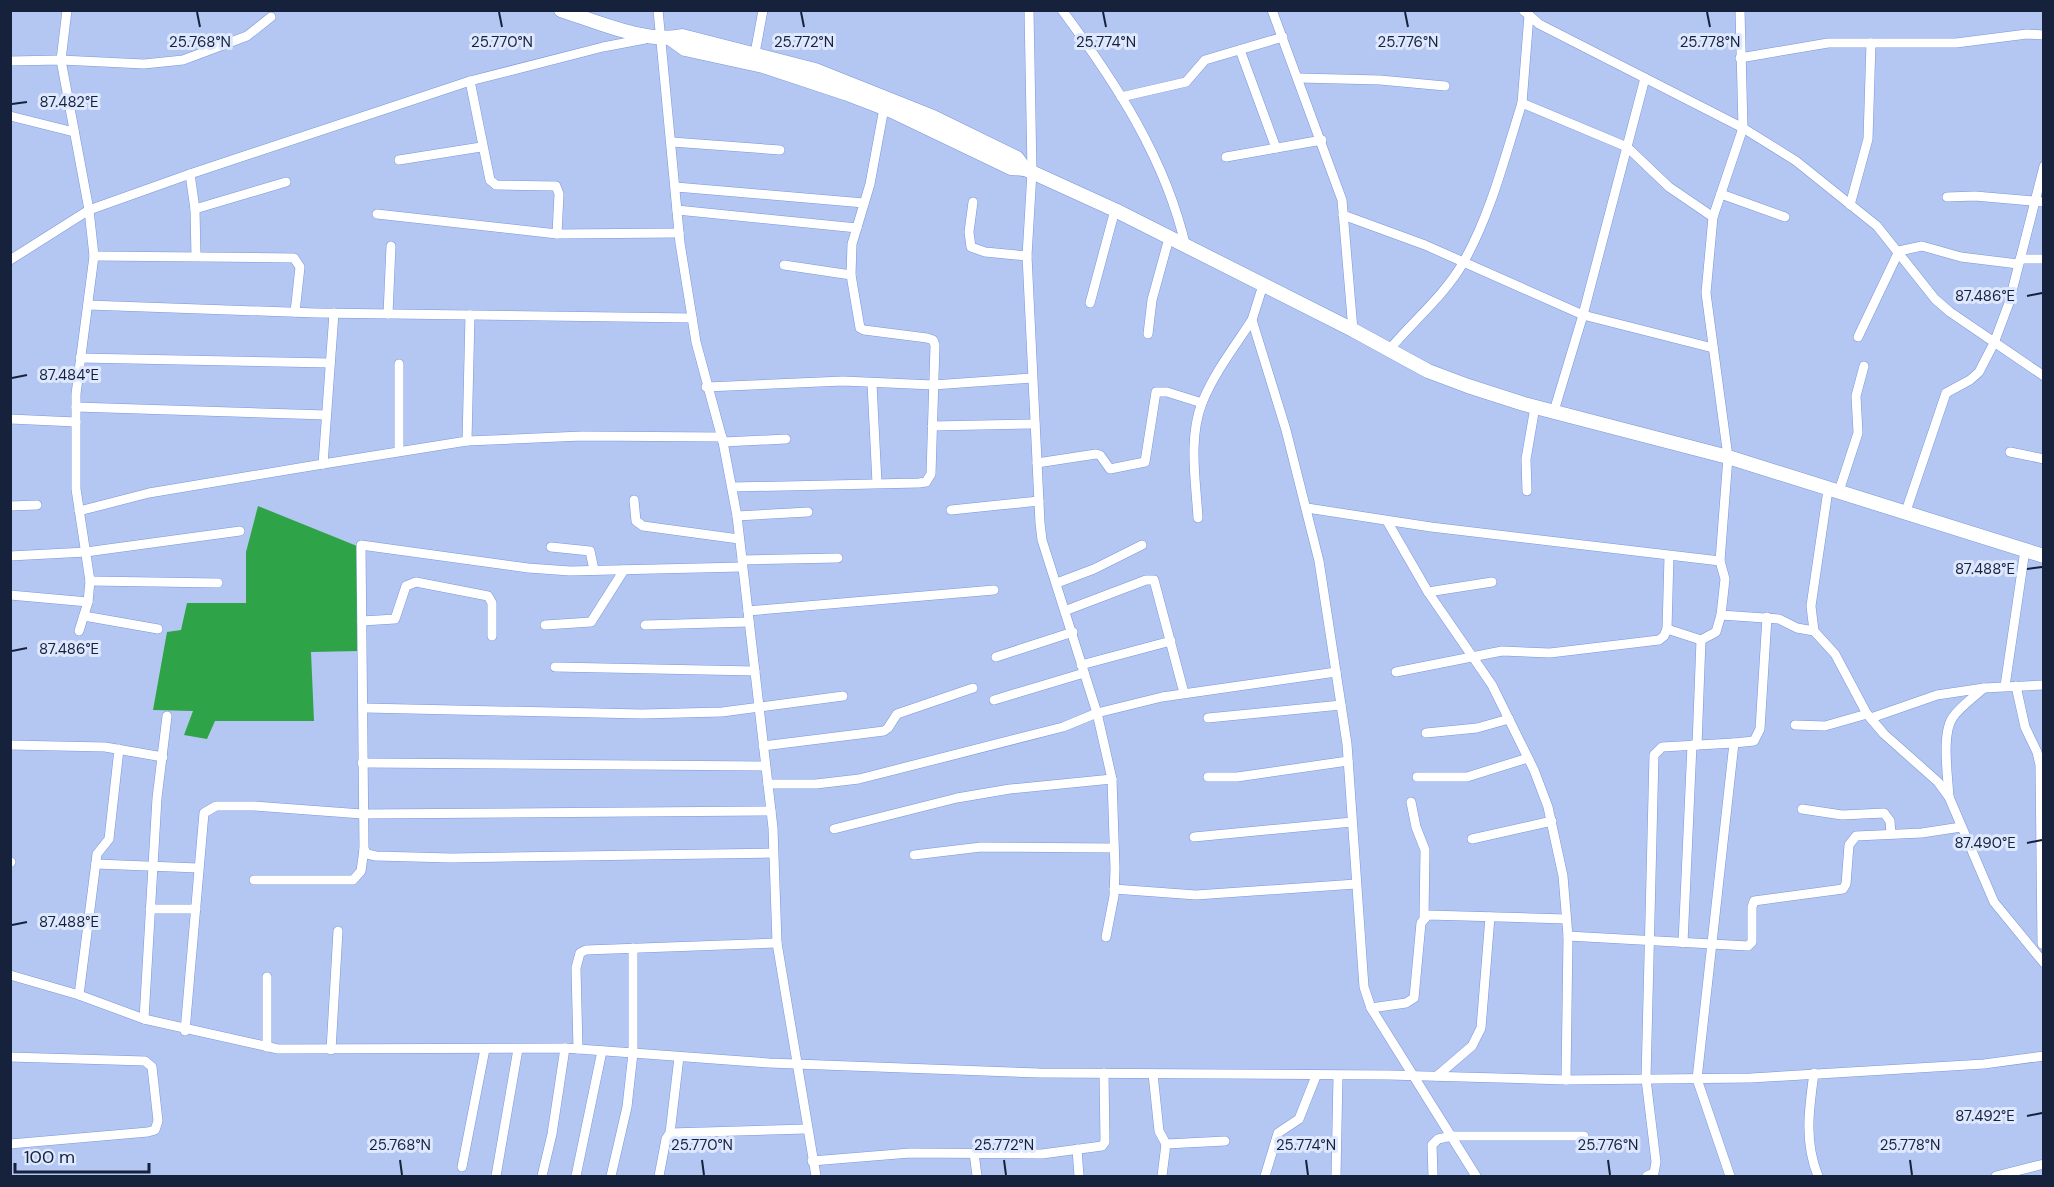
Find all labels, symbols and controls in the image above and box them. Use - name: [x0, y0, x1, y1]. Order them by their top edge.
- text: 25.768°N: [169, 32, 231, 52]
- text: 25.770°N: [471, 32, 533, 52]
- text: 25.772°N: [774, 32, 834, 52]
- text: 25.774°N: [1076, 32, 1136, 52]
- text: 25.776°N: [1378, 32, 1438, 52]
- text: 25.778°N: [1680, 32, 1740, 52]
- text: 87.482°E: [39, 92, 99, 112]
- text: 87.486°E: [1955, 286, 2015, 306]
- text: 87.484°E: [39, 365, 99, 385]
- text: 87.488°E: [1955, 559, 2015, 579]
- text: 87.486°E: [39, 639, 99, 659]
- text: 87.490°E: [1954, 833, 2016, 853]
- text: 87.488°E: [39, 912, 99, 932]
- text: 87.492°E: [1955, 1106, 2015, 1126]
- text: 25.768°N: [369, 1135, 431, 1155]
- text: 25.770°N: [671, 1135, 733, 1155]
- text: 25.772°N: [974, 1135, 1034, 1155]
- text: 25.774°N: [1276, 1135, 1336, 1155]
- text: 25.776°N: [1578, 1135, 1638, 1155]
- text: 25.778°N: [1880, 1135, 1940, 1155]
- scale bar: [15, 1136, 148, 1174]
- text: 100 m: [24, 1145, 75, 1169]

